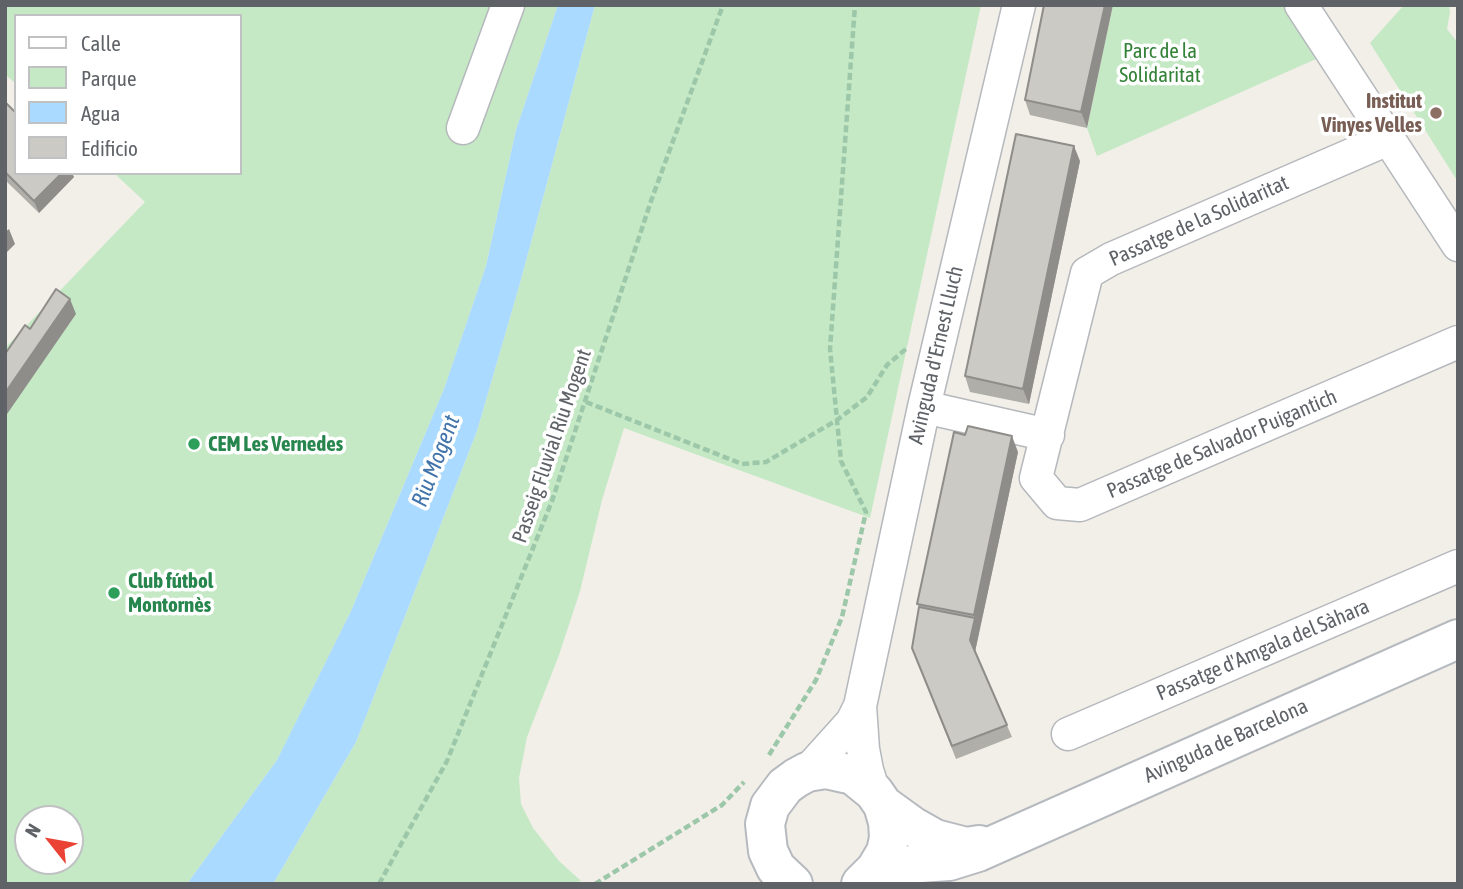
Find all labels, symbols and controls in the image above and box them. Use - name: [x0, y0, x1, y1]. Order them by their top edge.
- legend: [14, 14, 242, 175]
- text: Calle: [81, 31, 121, 55]
- park label: Parc de la Solidaritat: [1119, 38, 1201, 88]
- text: Parque: [81, 66, 136, 90]
- place label: Institut Vinyes Velles: [1321, 88, 1422, 138]
- text: Agua: [81, 101, 120, 125]
- marker: Institut Vinyes Velles: [1428, 105, 1444, 121]
- text: Edificio: [81, 136, 138, 160]
- street label: Passatge de la Solidaritat: [1105, 170, 1293, 272]
- street label: Avinguda d'Ernest Lluch: [903, 263, 969, 447]
- street label: Passeig Fluvial Riu Mogent: [507, 346, 597, 546]
- street label: Passatge de Salvador Puigantich: [1103, 384, 1341, 504]
- water label: Riu Mogent: [406, 411, 466, 511]
- place label: CEM Les Vernedes: [208, 431, 343, 457]
- marker: CEM Les Vernedes: [186, 436, 202, 452]
- place label: Club fútbol Montornès: [128, 568, 213, 618]
- marker: Club fútbol Montornès: [106, 585, 122, 601]
- street label: Passatge d'Amgala del Sàhara: [1153, 594, 1373, 706]
- street label: Avinguda de Barcelona: [1140, 694, 1312, 788]
- north arrow: [14, 805, 84, 875]
- text: N: [20, 820, 45, 841]

